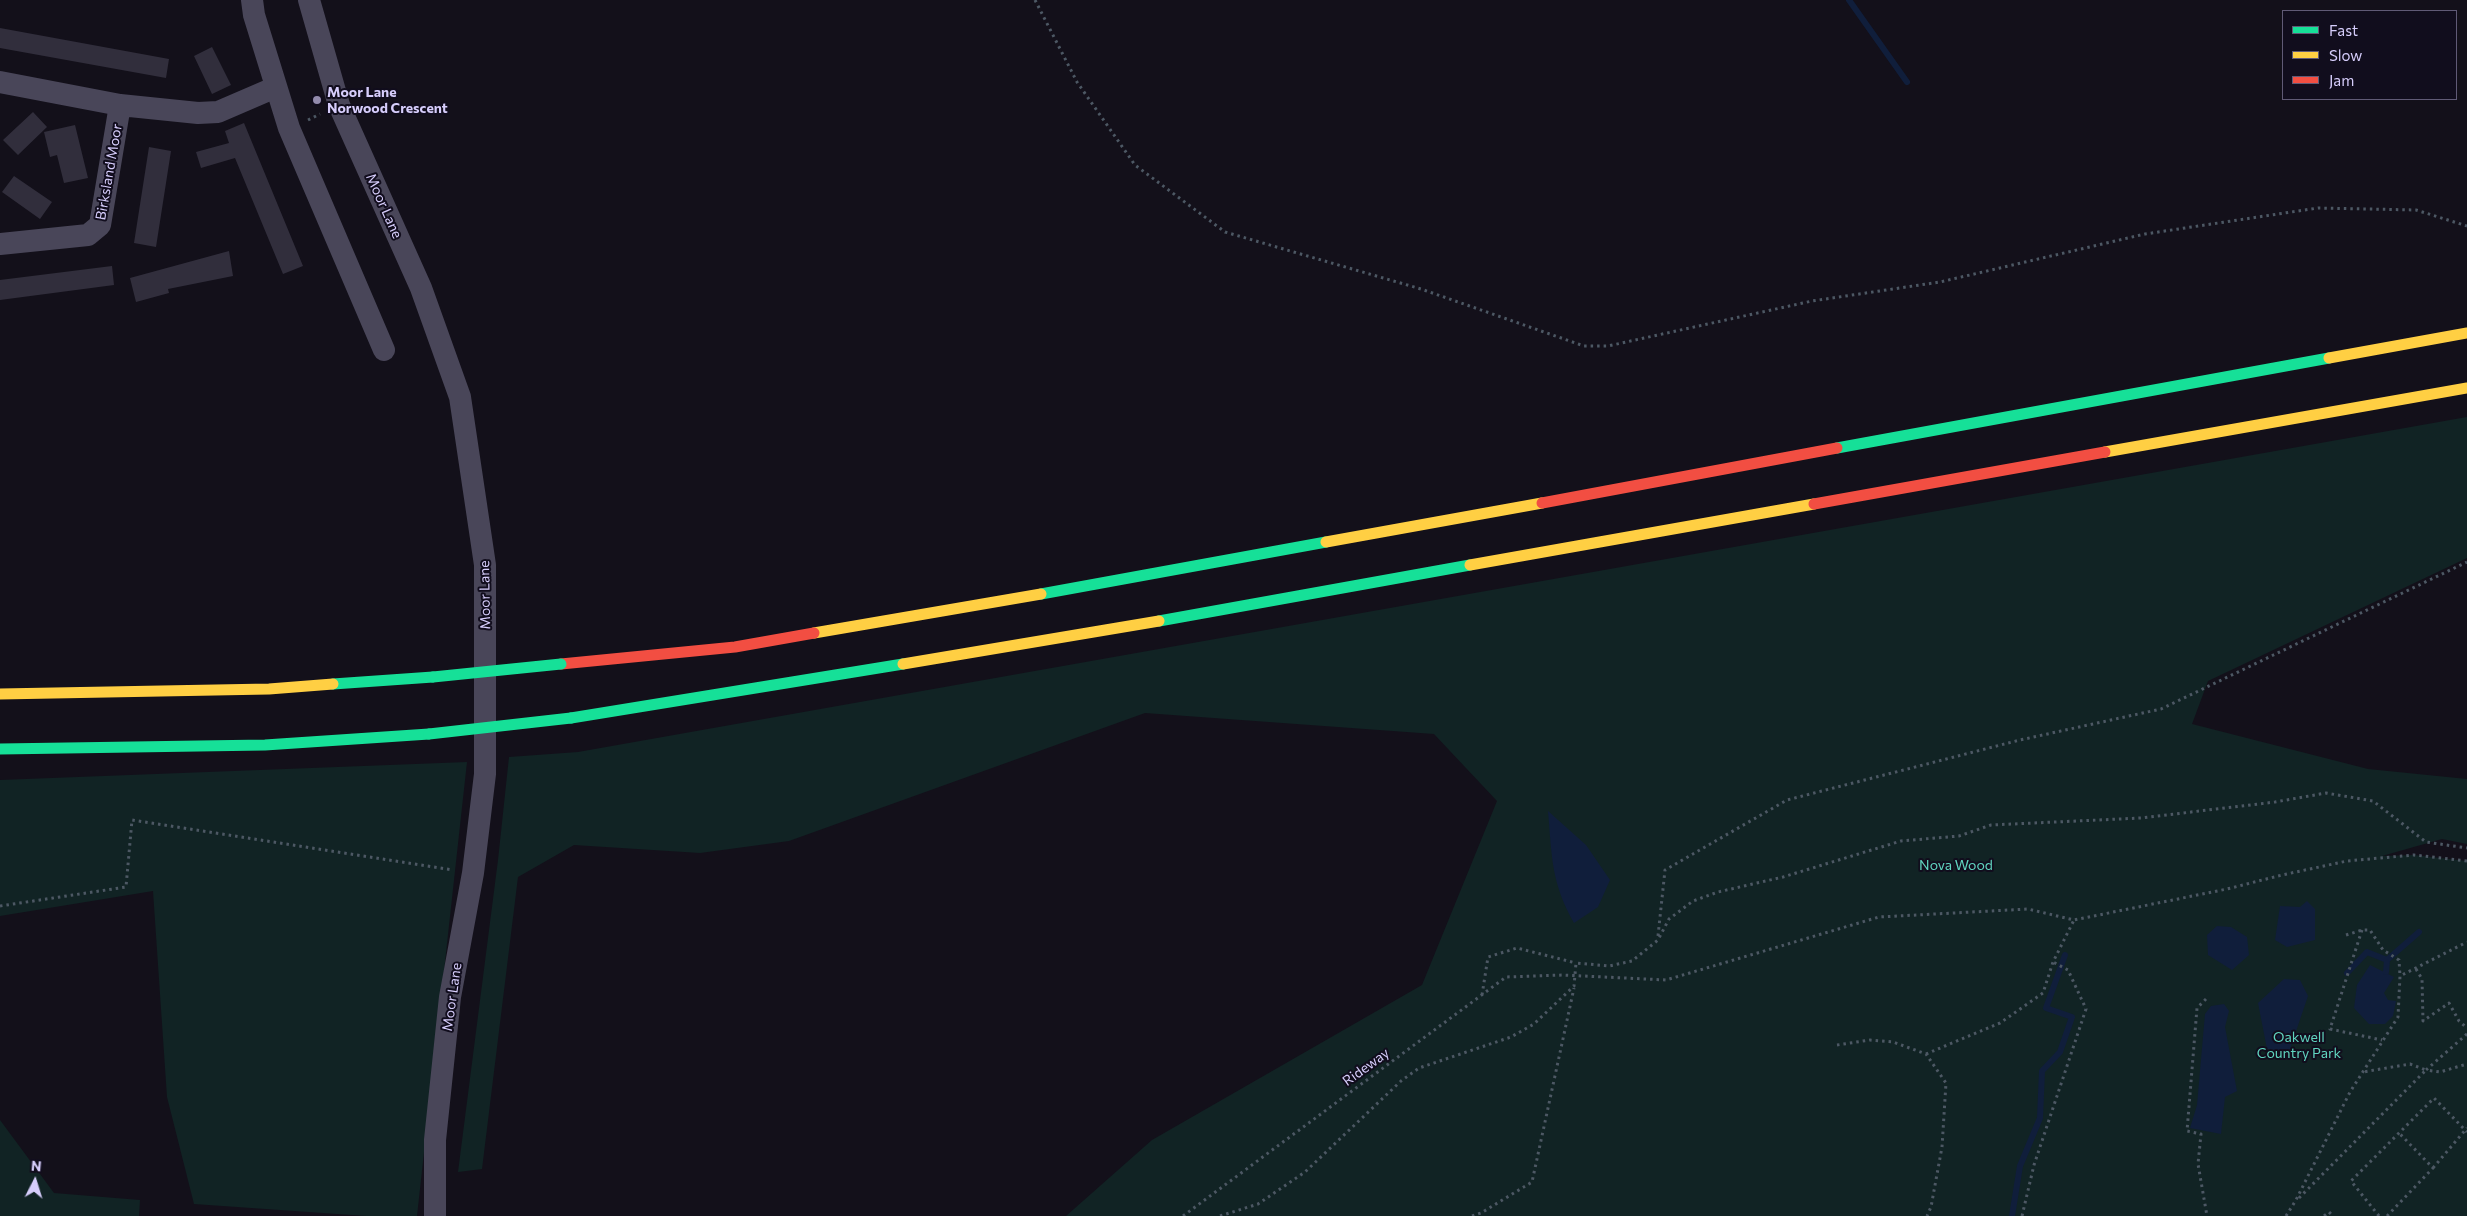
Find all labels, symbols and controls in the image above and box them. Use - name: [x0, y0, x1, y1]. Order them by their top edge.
- legend: [2282, 10, 2457, 100]
- text: Fast: [2329, 21, 2358, 39]
- text: Slow: [2329, 46, 2362, 64]
- text: Jam: [2329, 71, 2354, 89]
- place label: Moor Lane Norwood Crescent: [327, 84, 448, 116]
- marker: Moor Lane Norwood Crescent: [311, 94, 323, 106]
- street label: Birksland Moor: [92, 123, 126, 221]
- street label: Moor Lane: [362, 171, 406, 241]
- street label: Moor Lane: [476, 560, 494, 630]
- park label: Nova Wood: [1919, 857, 1993, 873]
- street label: Moor Lane: [439, 962, 465, 1032]
- park label: Oakwell Country Park: [2257, 1029, 2341, 1062]
- street label: Rideway: [1339, 1044, 1393, 1090]
- north arrow: [10, 1156, 60, 1206]
- text: N: [30, 1157, 42, 1174]

